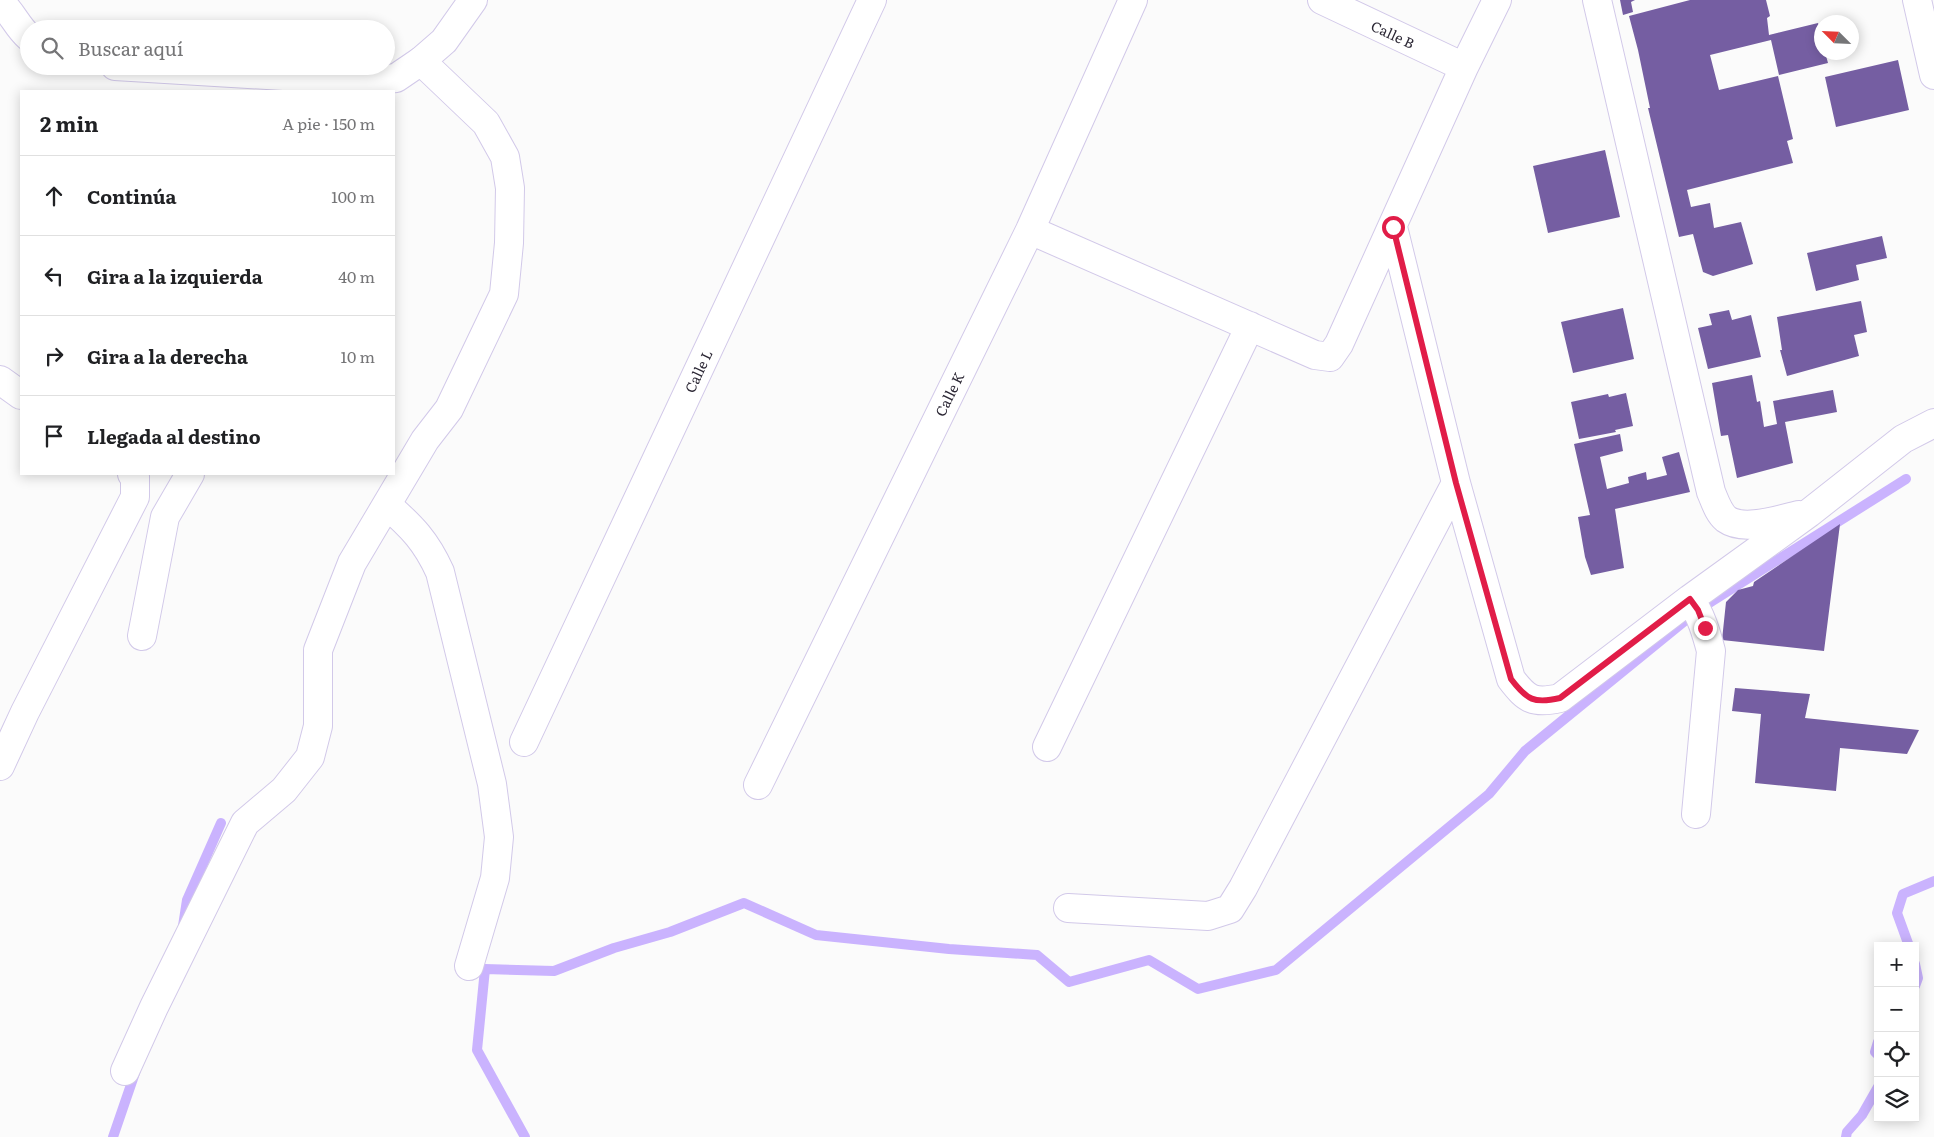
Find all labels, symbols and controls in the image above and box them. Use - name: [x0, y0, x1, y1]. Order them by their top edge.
- street label: Calle B: [1368, 15, 1418, 53]
- north arrow: [1814, 15, 1859, 60]
- search box: [20, 20, 395, 75]
- icon: search: [38, 34, 66, 62]
- text: Buscar aquí: [78, 34, 183, 62]
- text: 2 min: [40, 107, 99, 138]
- text: A pie · 150 m: [282, 111, 375, 135]
- icon: ahead: [40, 182, 68, 210]
- text: Continúa: [87, 182, 177, 210]
- text: 100 m: [331, 184, 375, 208]
- route start: [1382, 216, 1405, 239]
- icon: left: [40, 262, 68, 290]
- text: Gira a la izquierda: [87, 262, 263, 290]
- text: 40 m: [338, 264, 375, 288]
- icon: right: [40, 342, 68, 370]
- text: Gira a la derecha: [87, 342, 248, 370]
- text: 10 m: [341, 344, 375, 368]
- street label: Calle L: [679, 346, 717, 396]
- street label: Calle K: [930, 368, 968, 420]
- icon: arrive: [40, 422, 68, 450]
- text: Llegada al destino: [87, 422, 261, 450]
- route end: [1694, 617, 1717, 640]
- map controls: [1874, 942, 1919, 1122]
- button: +: [1874, 942, 1919, 987]
- button: −: [1874, 987, 1919, 1032]
- button: locate: [1874, 1032, 1919, 1077]
- button: layers: [1874, 1077, 1919, 1122]

